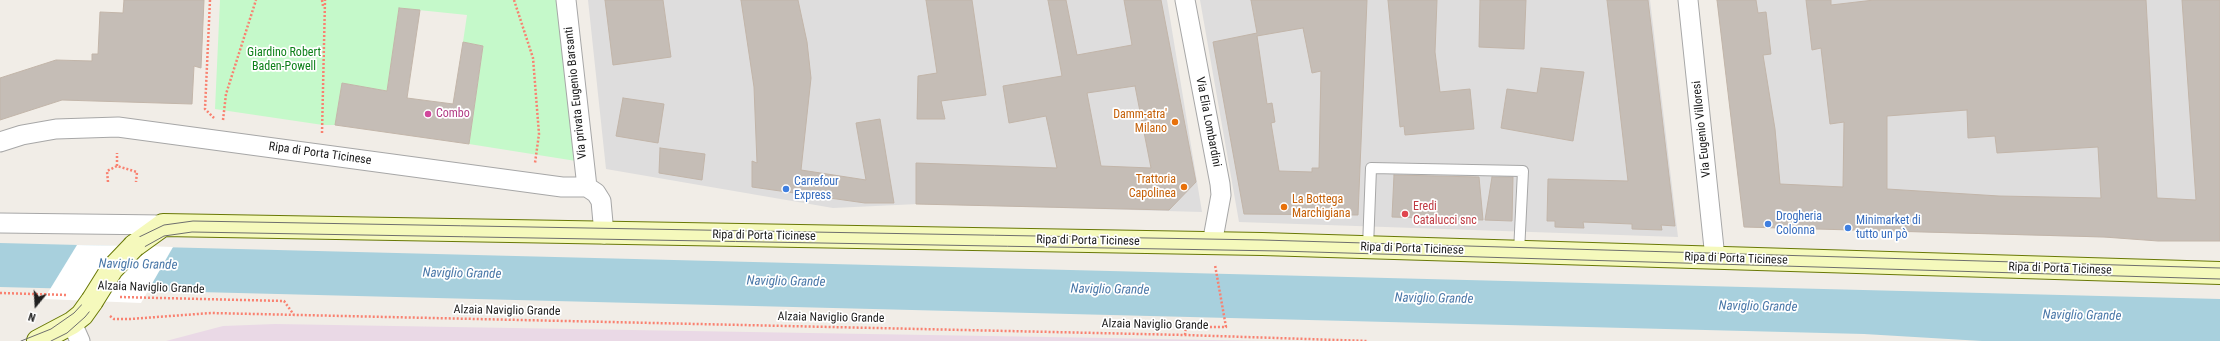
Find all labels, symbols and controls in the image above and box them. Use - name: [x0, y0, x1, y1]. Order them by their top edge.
- street label: Via privata Eugenio Barsanti: [562, 26, 590, 160]
- park label: Giardino Robert Baden-Powell: [247, 46, 321, 74]
- street label: Via Elia Lombardini: [1192, 76, 1224, 168]
- street label: Via Eugenio Villoresi: [1690, 80, 1714, 178]
- place label: Combo: [436, 107, 470, 121]
- place label: Damm-atra' Milano: [1113, 108, 1167, 136]
- marker: Combo: [423, 109, 433, 119]
- marker: Damm-atra' Milano: [1170, 117, 1180, 127]
- street label: Ripa di Porta Ticinese: [268, 140, 372, 168]
- place label: Trattoria Capolinea: [1129, 173, 1176, 201]
- place label: Carrefour Express: [794, 175, 839, 203]
- marker: Trattoria Capolinea: [1179, 182, 1189, 192]
- marker: Carrefour Express: [781, 184, 791, 194]
- place label: La Bottega Marchigiana: [1292, 193, 1350, 221]
- place label: Eredi Catalucci snc: [1413, 200, 1477, 228]
- marker: La Bottega Marchigiana: [1279, 202, 1289, 212]
- marker: Eredi Catalucci snc: [1400, 209, 1410, 219]
- place label: Drogheria Colonna: [1776, 210, 1822, 238]
- place label: Minimarket di tutto un pò: [1856, 214, 1921, 242]
- marker: Drogheria Colonna: [1763, 219, 1773, 229]
- marker: Minimarket di tutto un pò: [1843, 223, 1853, 233]
- street label: Ripa di Porta Ticinese: [712, 228, 816, 244]
- street label: Ripa di Porta Ticinese: [1036, 233, 1140, 249]
- street label: Ripa di Porta Ticinese: [1360, 240, 1464, 258]
- street label: Ripa di Porta Ticinese: [1684, 250, 1788, 268]
- water label: Naviglio Grande: [99, 257, 177, 273]
- street label: Ripa di Porta Ticinese: [2008, 260, 2112, 278]
- water label: Naviglio Grande: [423, 266, 501, 282]
- water label: Naviglio Grande: [747, 274, 825, 290]
- street label: Alzaia Naviglio Grande: [97, 279, 205, 297]
- water label: Naviglio Grande: [1071, 282, 1149, 298]
- north arrow: [16, 285, 56, 325]
- water label: Naviglio Grande: [1395, 291, 1473, 307]
- water label: Naviglio Grande: [1719, 299, 1797, 315]
- street label: Alzaia Naviglio Grande: [453, 303, 561, 319]
- water label: Naviglio Grande: [2043, 308, 2121, 324]
- text: N: [27, 310, 37, 324]
- street label: Alzaia Naviglio Grande: [777, 310, 885, 326]
- street label: Alzaia Naviglio Grande: [1101, 317, 1209, 333]

